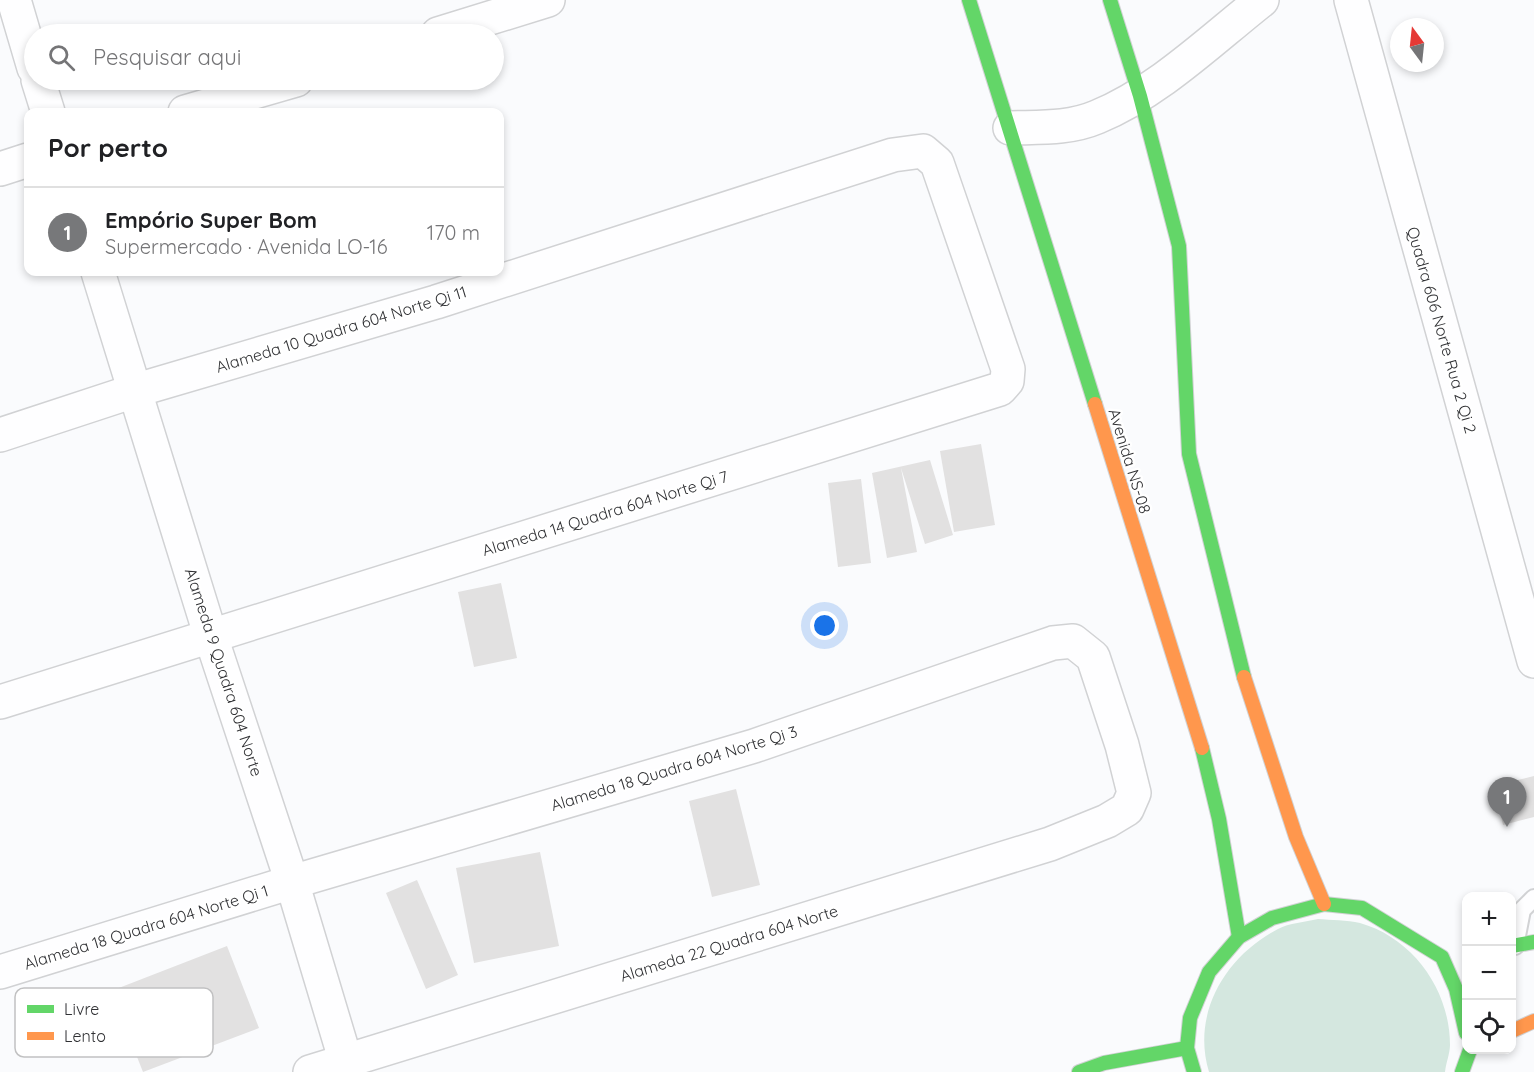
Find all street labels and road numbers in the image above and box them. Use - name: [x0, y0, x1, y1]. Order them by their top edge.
- street label: Quadra 606 Norte Rua 2 Qi 2: [1403, 224, 1481, 436]
- street label: Alameda 10 Quadra 604 Norte Qi 11: [213, 281, 469, 377]
- street label: Avenida NS-08: [1105, 406, 1155, 516]
- street label: Alameda 14 Quadra 604 Norte Qi 7: [480, 466, 730, 560]
- street label: Alameda 9 Quadra 604 Norte: [181, 565, 267, 779]
- street label: Alameda 18 Quadra 604 Norte Qi 3: [548, 721, 800, 815]
- street label: Alameda 18 Quadra 604 Norte Qi 1: [22, 880, 270, 974]
- street label: Alameda 22 Quadra 604 Norte: [618, 900, 840, 986]

